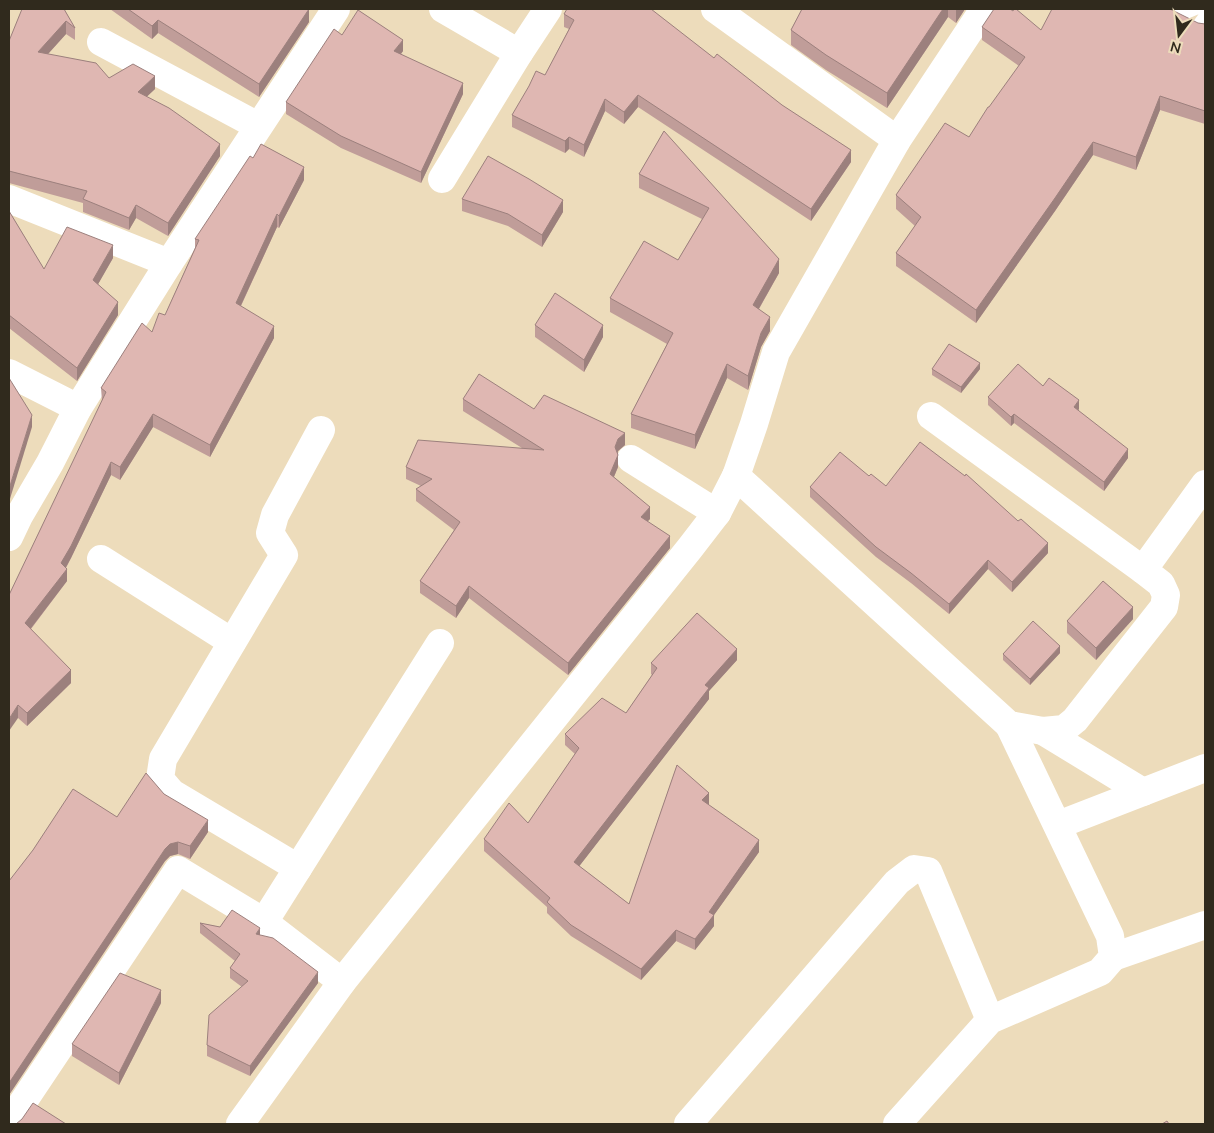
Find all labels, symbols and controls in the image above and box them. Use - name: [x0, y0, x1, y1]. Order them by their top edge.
- north arrow: [1154, 10, 1204, 60]
- text: N: [1168, 37, 1183, 58]

